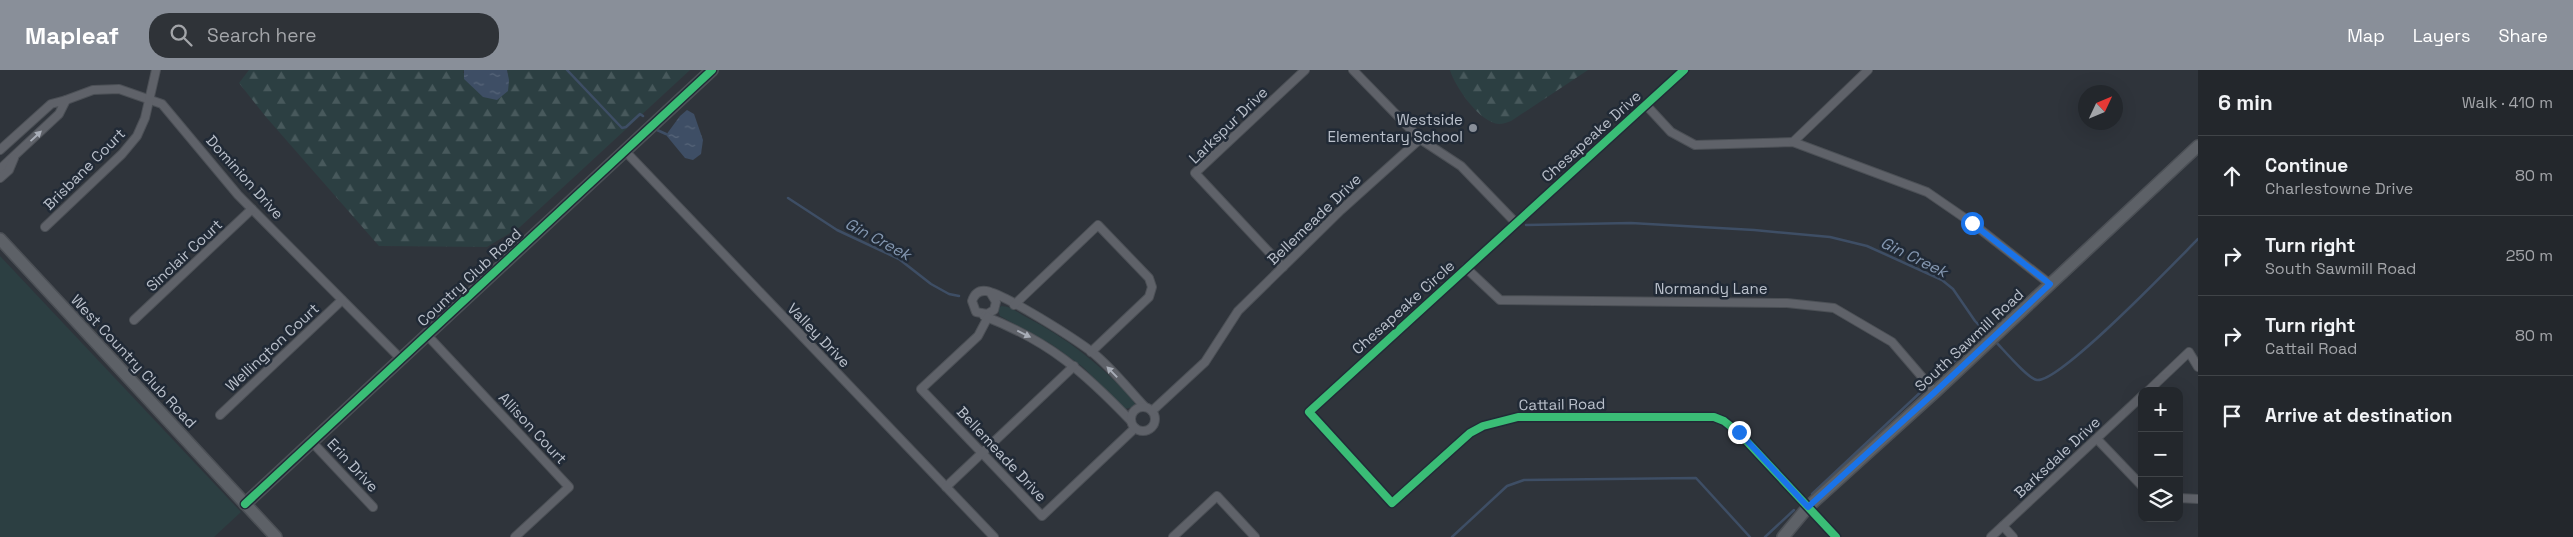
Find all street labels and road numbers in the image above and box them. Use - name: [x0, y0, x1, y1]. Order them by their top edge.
- street label: Larkspur Drive: [1185, 82, 1272, 167]
- street label: Chesapeake Drive: [1537, 86, 1645, 186]
- street label: Brisbane Court: [39, 124, 129, 214]
- street label: Dominion Drive: [202, 131, 288, 223]
- street label: Bellemeade Drive: [1263, 169, 1365, 269]
- street label: Sinclair Court: [142, 215, 226, 295]
- street label: Country Club Road: [413, 224, 525, 330]
- street label: Chesapeake Circle: [1348, 256, 1458, 358]
- street label: Normandy Lane: [1654, 279, 1768, 298]
- street label: South Sawmill Road: [1911, 285, 2027, 395]
- street label: West Country Club Road: [67, 290, 201, 432]
- street label: Wellington Court: [221, 299, 323, 395]
- street label: Valley Drive: [783, 299, 855, 371]
- street label: Allison Court: [495, 388, 571, 468]
- street label: Cattail Road: [1519, 394, 1605, 414]
- street label: Bellemeade Drive: [953, 402, 1051, 506]
- street label: Barksdale Drive: [2010, 412, 2104, 502]
- street label: Erin Drive: [323, 434, 383, 496]

